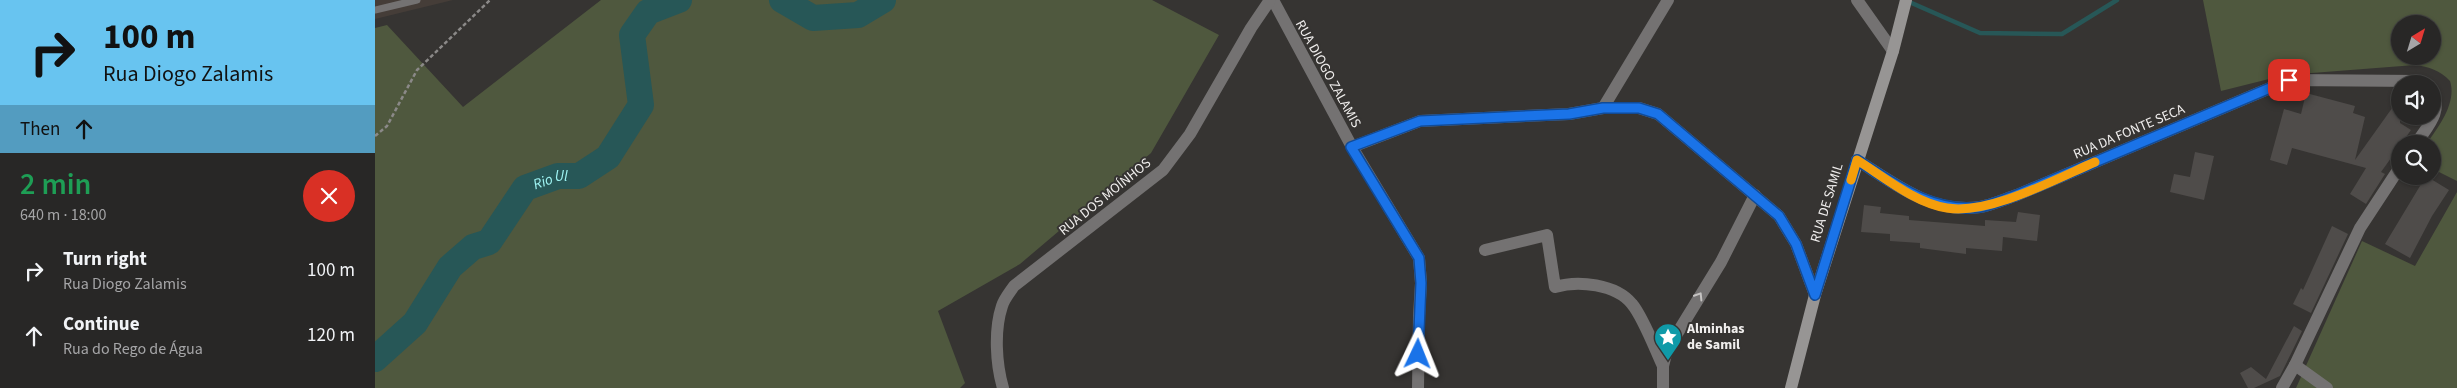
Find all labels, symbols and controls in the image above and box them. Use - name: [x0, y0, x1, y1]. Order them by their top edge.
- text: 100 m: [103, 12, 195, 62]
- north arrow: [2391, 15, 2441, 65]
- map controls: [2391, 15, 2441, 185]
- street label: RUA DIOGO ZALAMIS: [1290, 17, 1366, 131]
- icon: right: [20, 20, 85, 85]
- text: Rua Diogo Zalamis: [103, 58, 273, 90]
- pin: [2268, 59, 2310, 101]
- icon: arrive: [2275, 66, 2303, 94]
- button: sound: [2391, 75, 2441, 125]
- street label: RUA DA FONTE SECA: [2070, 99, 2188, 165]
- icon: ahead: [70, 115, 98, 143]
- text: Then: [20, 116, 60, 143]
- button: search: [2391, 135, 2441, 185]
- street label: RUA DOS MOÍNHOS: [1055, 154, 1155, 240]
- street label: RUA DE SAMIL: [1805, 161, 1849, 245]
- text: 2 min: [20, 163, 91, 206]
- water label: Rio Ul: [530, 166, 568, 195]
- button: close: [303, 170, 355, 222]
- text: 640 m · 18:00: [20, 204, 107, 226]
- text: Turn right: [63, 246, 147, 273]
- icon: right: [20, 257, 48, 285]
- text: 100 m: [307, 257, 355, 284]
- text: Rua Diogo Zalamis: [63, 273, 187, 295]
- one-way arrow: [1693, 292, 1702, 302]
- text: Continue: [63, 311, 140, 338]
- place label: Alminhas de Samil: [1686, 319, 1744, 355]
- icon: ahead: [20, 322, 48, 350]
- text: 120 m: [307, 322, 355, 349]
- place icon: Alminhas de Samil: [1653, 322, 1683, 361]
- position arrow: [1391, 327, 1443, 379]
- text: Rua do Rego de Água: [63, 338, 203, 360]

